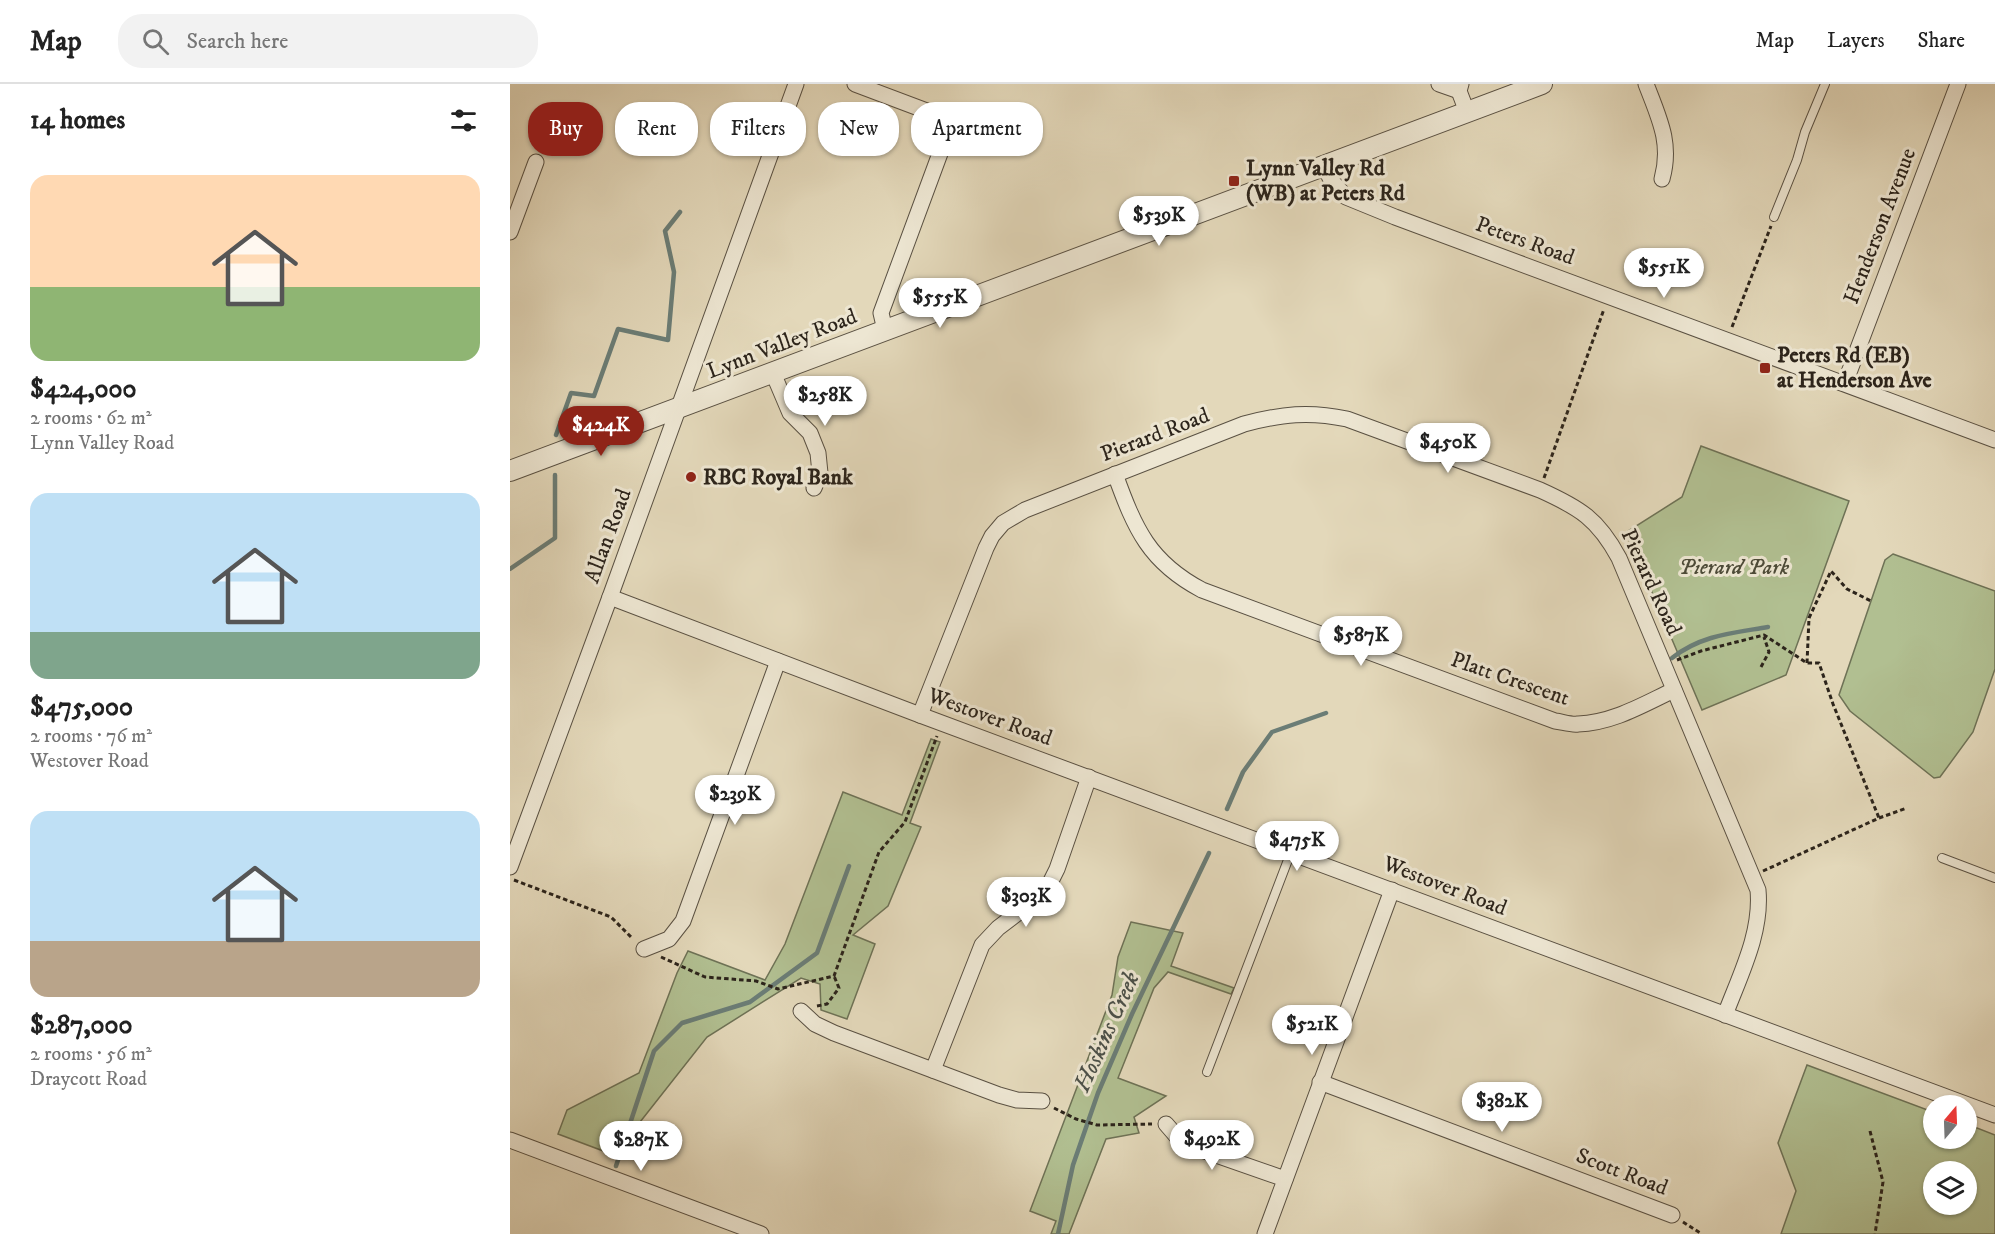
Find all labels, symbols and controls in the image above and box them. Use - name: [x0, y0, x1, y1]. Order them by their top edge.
- search box: [118, 14, 538, 68]
- text: Map: [30, 24, 82, 59]
- icon: search: [139, 25, 172, 58]
- text: Search here: [187, 28, 288, 55]
- text: Map: [1755, 28, 1794, 54]
- text: Layers: [1827, 28, 1885, 54]
- text: Share: [1918, 28, 1965, 54]
- chip: Buy: [528, 102, 603, 156]
- chip: Rent: [615, 102, 698, 156]
- chip: Filters: [710, 102, 806, 156]
- chip: New: [818, 102, 899, 156]
- chip: Apartment: [911, 102, 1043, 156]
- text: 14 homes: [30, 104, 125, 137]
- icon: filters: [447, 104, 480, 137]
- street label: Henderson Avenue: [1838, 144, 1922, 308]
- place label: Lynn Valley Rd (WB) at Peters Rd: [1246, 155, 1406, 207]
- marker: Lynn Valley Rd (WB) at Peters Rd: [1227, 174, 1241, 188]
- pin: $539K: [1117, 196, 1201, 247]
- text: $539K: [1133, 203, 1185, 228]
- street label: Peters Road: [1472, 211, 1578, 271]
- icon: home: [201, 214, 309, 322]
- pin: $551K: [1622, 248, 1706, 299]
- text: $551K: [1638, 255, 1690, 280]
- pin: $555K: [898, 278, 982, 329]
- text: $555K: [913, 285, 967, 310]
- street label: Lynn Valley Road: [703, 303, 861, 385]
- place label: Peters Rd (EB) at Henderson Ave: [1777, 342, 1932, 394]
- marker: Peters Rd (EB) at Henderson Ave: [1758, 361, 1772, 375]
- text: $424,000: [30, 373, 137, 406]
- pin: $258K: [783, 376, 867, 427]
- text: $258K: [798, 383, 852, 408]
- street label: Pierard Road: [1097, 402, 1213, 468]
- text: 2 rooms · 62 m²: [30, 406, 152, 431]
- pin: $424K: [559, 406, 643, 457]
- text: $424K: [572, 413, 630, 438]
- pin: $450K: [1406, 423, 1490, 474]
- text: $450K: [1419, 430, 1477, 455]
- text: Lynn Valley Road: [30, 431, 174, 456]
- place label: RBC Royal Bank: [703, 464, 854, 491]
- marker: RBC Royal Bank: [684, 470, 698, 484]
- street label: Allan Road: [578, 485, 638, 587]
- street label: Pierard Road: [1615, 524, 1687, 640]
- icon: home: [201, 532, 309, 640]
- park label: Pierard Park: [1679, 554, 1790, 581]
- pin: $587K: [1319, 616, 1403, 667]
- text: $587K: [1333, 623, 1389, 648]
- street label: Platt Crescent: [1447, 646, 1573, 712]
- street label: Westover Road: [923, 682, 1056, 752]
- text: $475,000: [30, 691, 133, 724]
- text: 2 rooms · 76 m²: [30, 724, 152, 749]
- text: Westover Road: [30, 749, 149, 774]
- pin: $239K: [693, 775, 777, 826]
- text: $239K: [709, 782, 761, 807]
- pin: $475K: [1255, 821, 1339, 872]
- text: $475K: [1269, 828, 1325, 853]
- icon: home: [201, 850, 309, 958]
- street label: Westover Road: [1378, 850, 1511, 922]
- pin: $303K: [984, 877, 1068, 928]
- text: $303K: [1001, 884, 1051, 909]
- water label: Hoskins Creek: [1067, 967, 1147, 1098]
- pin: $521K: [1270, 1005, 1354, 1056]
- text: $287,000: [30, 1009, 132, 1042]
- text: $521K: [1286, 1012, 1338, 1037]
- text: 2 rooms · 56 m²: [30, 1042, 152, 1067]
- text: Draycott Road: [30, 1067, 147, 1092]
- pin: $382K: [1460, 1082, 1544, 1133]
- text: $382K: [1476, 1089, 1528, 1114]
- north arrow: [1923, 1095, 1977, 1149]
- map controls: [1923, 1095, 1977, 1215]
- pin: $492K: [1170, 1120, 1254, 1171]
- pin: $287K: [599, 1121, 683, 1172]
- text: $492K: [1184, 1127, 1240, 1152]
- text: $287K: [613, 1128, 669, 1153]
- street label: Scott Road: [1572, 1142, 1672, 1202]
- button: layers: [1923, 1161, 1977, 1215]

